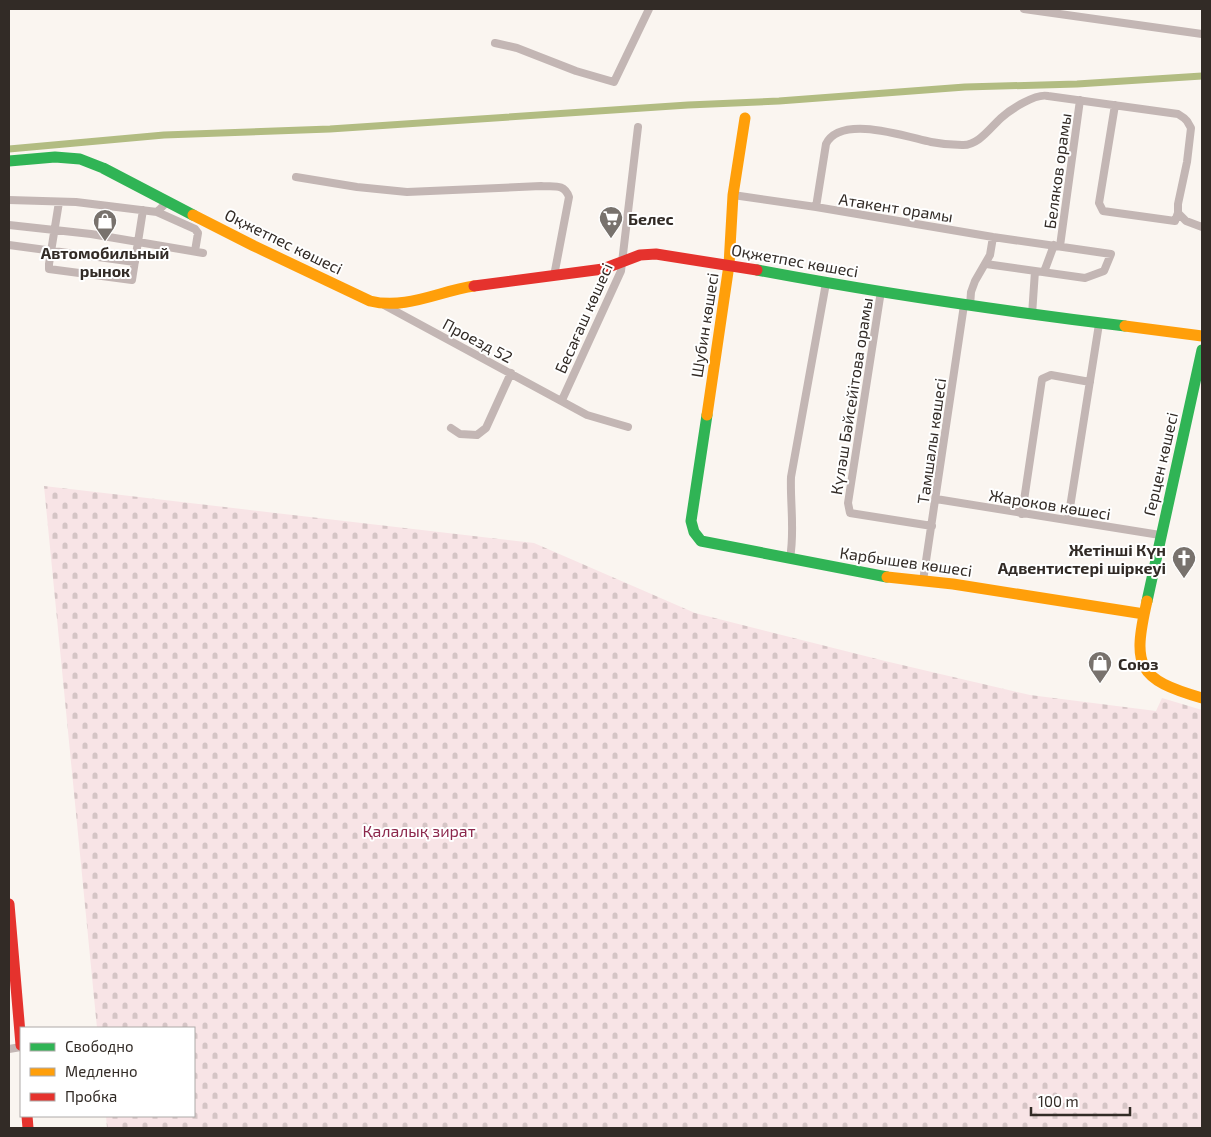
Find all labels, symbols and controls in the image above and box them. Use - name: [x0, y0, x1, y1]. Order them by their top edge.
- street label: Беляков орамы: [1039, 112, 1075, 230]
- street label: Атакент орамы: [838, 189, 954, 225]
- street label: Оқжетпес көшесі: [222, 204, 346, 278]
- supermarket icon: Белес: [598, 205, 624, 239]
- shop icon: Автомобильный рынок: [92, 208, 118, 242]
- place label: Белес: [628, 209, 674, 228]
- street label: Оқжетпес көшесі: [730, 239, 860, 281]
- place label: Автомобильный рынок: [41, 243, 169, 280]
- street label: Бесағаш көшесі: [550, 260, 616, 376]
- street label: Шубин көшесі: [686, 271, 723, 379]
- street label: Күләш Бәйсейітова орамы: [826, 296, 876, 496]
- street label: Проезд 52: [440, 314, 516, 366]
- street label: Тамшалы көшесі: [913, 377, 949, 505]
- street label: Герцен көшесі: [1139, 410, 1181, 518]
- street label: Жароков көшесі: [988, 485, 1112, 523]
- place label: Жетінші Күн Адвентистері шіркеуі: [998, 540, 1166, 577]
- street label: Карбышев көшесі: [839, 542, 973, 580]
- church icon: Жетінші Күн Адвентистері шіркеуі: [1171, 545, 1197, 579]
- shop icon: Союз: [1087, 650, 1113, 684]
- place label: Союз: [1118, 654, 1158, 673]
- park label: Қалалық зират: [362, 821, 476, 840]
- legend: [20, 1027, 195, 1117]
- text: Свободно: [65, 1037, 134, 1055]
- text: Медленно: [65, 1062, 138, 1080]
- scale bar: [1031, 1084, 1130, 1116]
- text: Пробка: [65, 1087, 117, 1105]
- text: 100 m: [1038, 1092, 1079, 1110]

